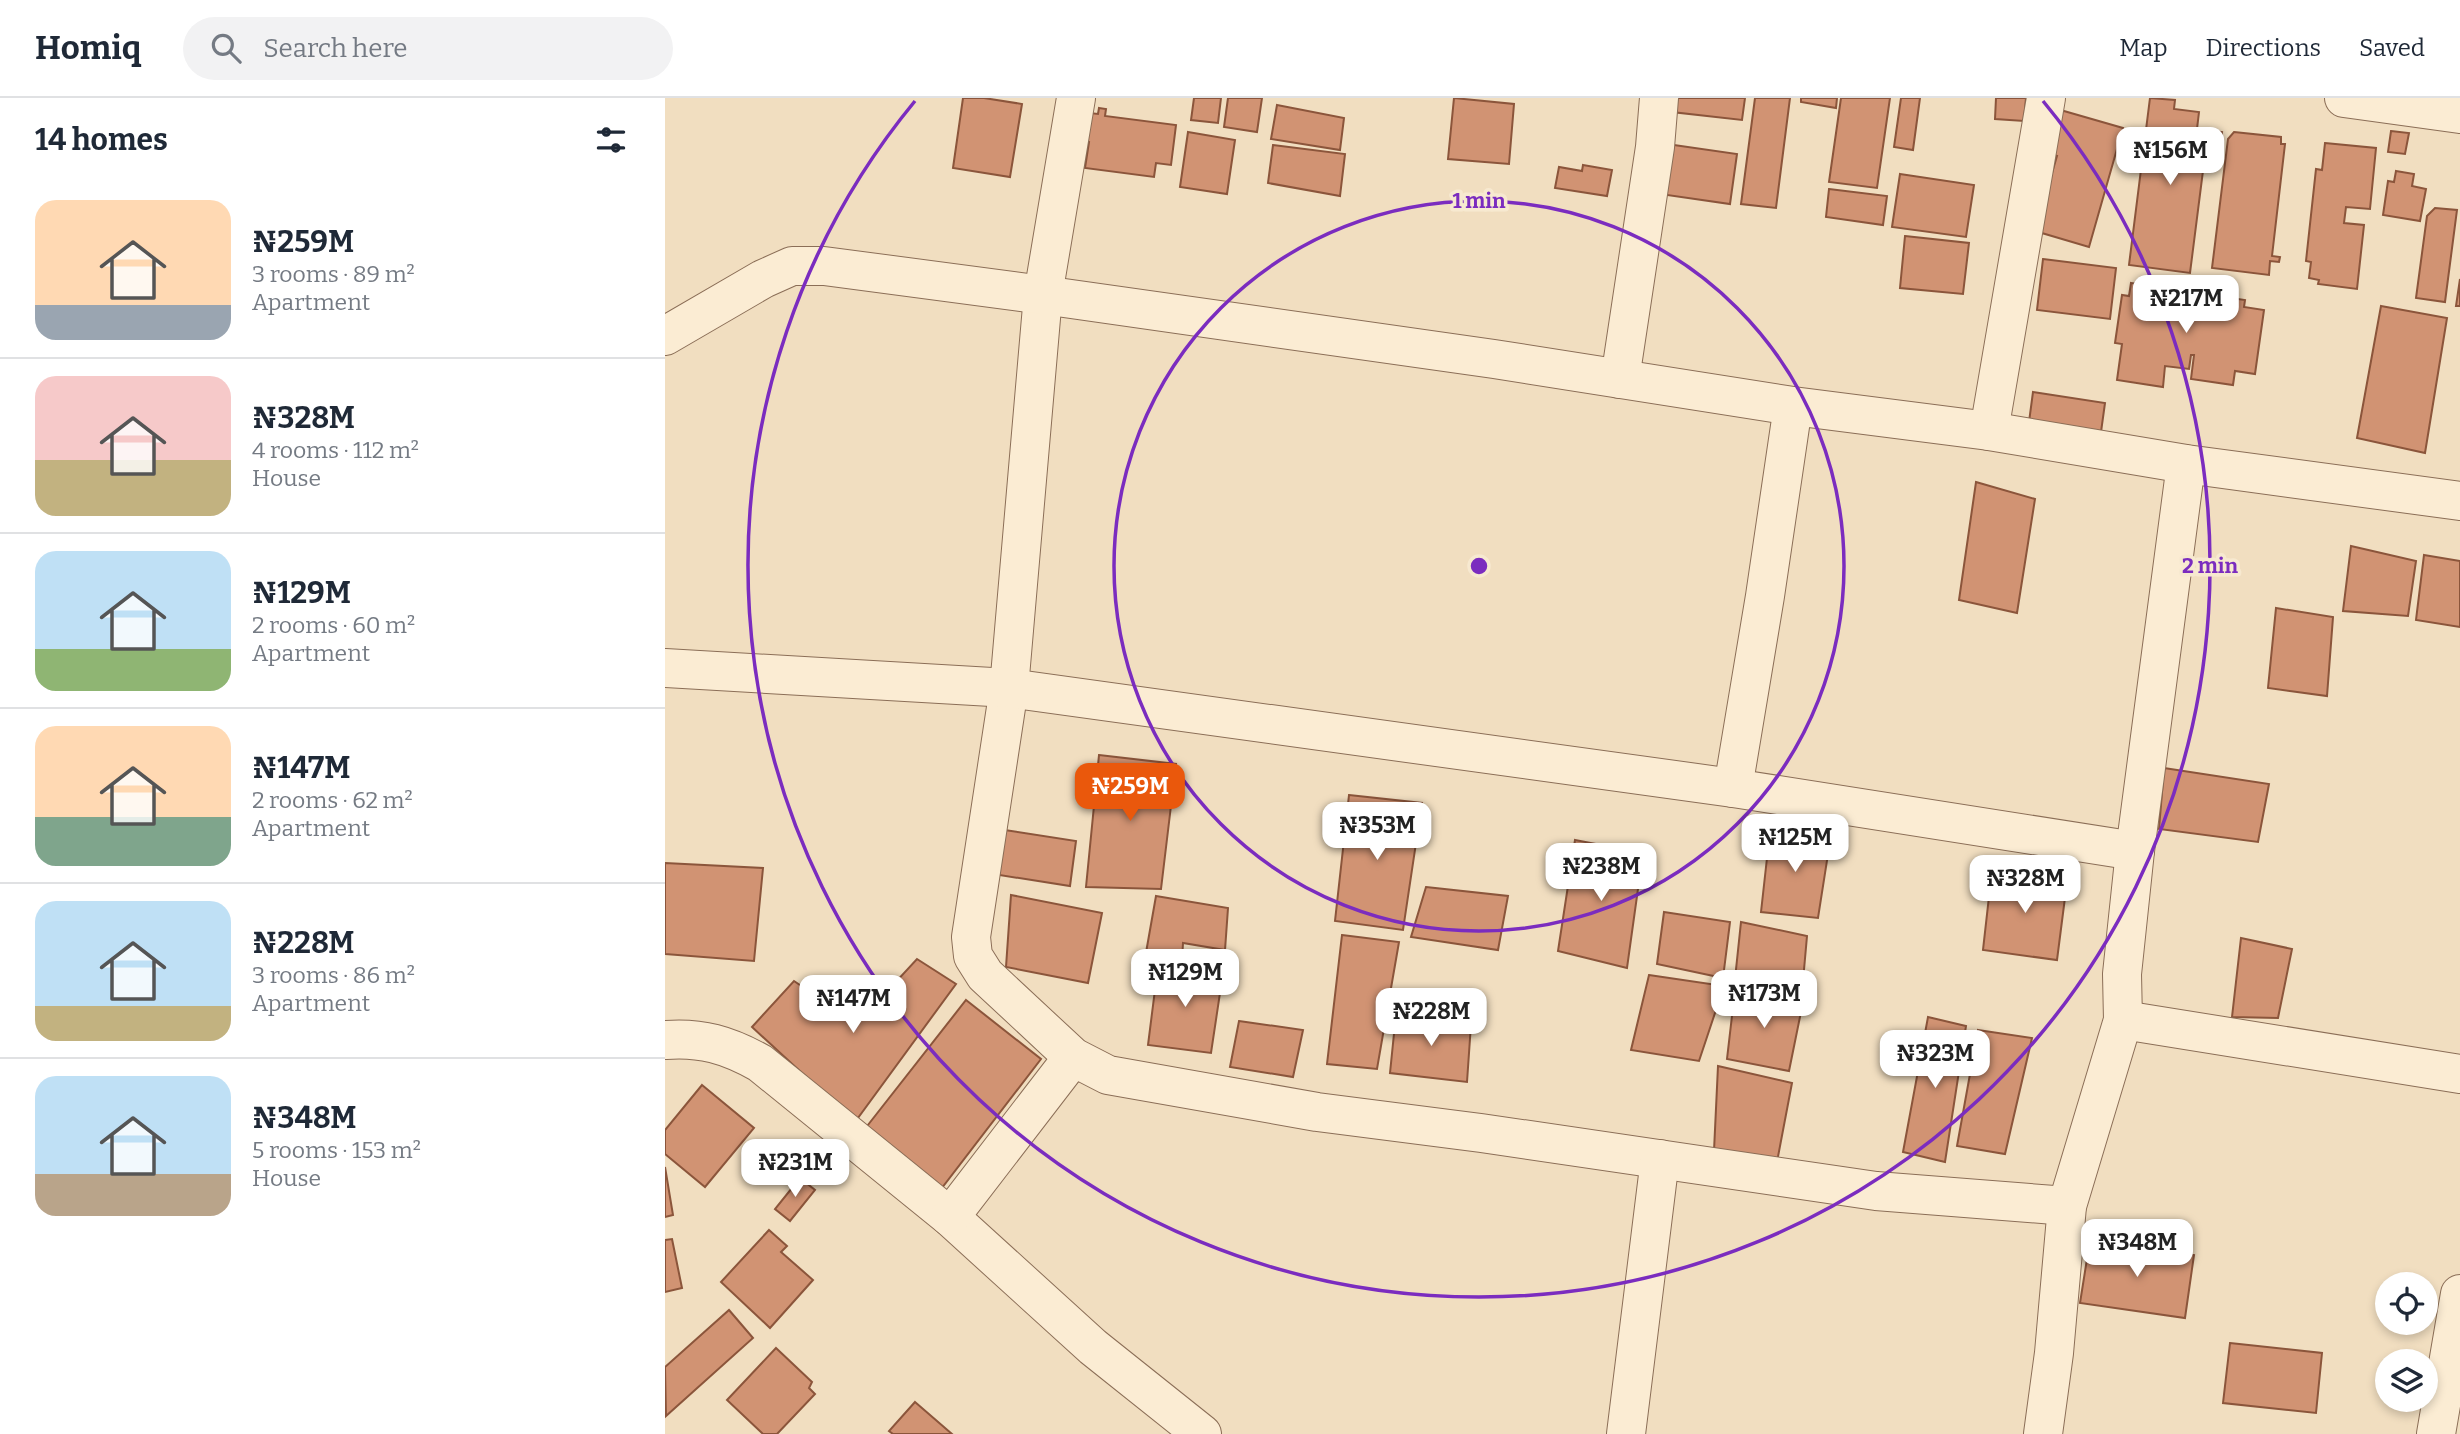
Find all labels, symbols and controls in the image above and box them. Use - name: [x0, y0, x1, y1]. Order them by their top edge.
- search box: [183, 17, 673, 80]
- text: Homiq: [35, 28, 141, 68]
- icon: search: [207, 29, 245, 67]
- text: Search here: [263, 33, 408, 64]
- text: Map: [2119, 34, 2168, 62]
- text: Directions: [2206, 34, 2321, 62]
- text: Saved: [2359, 34, 2425, 62]
- icon: filters: [592, 121, 630, 159]
- text: 14 homes: [35, 122, 168, 158]
- pin: ₦156M: [2121, 127, 2219, 187]
- text: ₦156M: [2132, 136, 2208, 164]
- text: 1 min: [1452, 188, 1506, 214]
- text: ₦259M: [252, 224, 354, 260]
- icon: home: [91, 228, 175, 312]
- text: 3 rooms · 89 m²: [252, 260, 415, 288]
- pin: ₦217M: [2137, 275, 2235, 335]
- text: ₦217M: [2149, 284, 2223, 312]
- text: Apartment: [252, 288, 370, 316]
- text: ₦328M: [252, 400, 355, 436]
- icon: home: [91, 404, 175, 488]
- text: 4 rooms · 112 m²: [252, 436, 419, 464]
- text: House: [252, 464, 321, 492]
- text: 2 min: [2182, 553, 2238, 579]
- centre of rings: [1467, 554, 1491, 578]
- text: ₦129M: [252, 575, 351, 611]
- icon: home: [91, 579, 175, 663]
- text: 2 rooms · 60 m²: [252, 611, 415, 639]
- text: Apartment: [252, 639, 370, 667]
- text: ₦147M: [252, 750, 350, 786]
- icon: home: [91, 754, 175, 838]
- pin: ₦259M: [1081, 764, 1179, 823]
- text: ₦259M: [1091, 772, 1169, 800]
- text: 2 rooms · 62 m²: [252, 786, 413, 814]
- pin: ₦353M: [1328, 802, 1426, 862]
- text: ₦353M: [1338, 811, 1416, 839]
- text: Apartment: [252, 814, 370, 842]
- pin: ₦125M: [1746, 814, 1844, 874]
- text: ₦125M: [1758, 823, 1832, 851]
- pin: ₦238M: [1552, 844, 1650, 903]
- text: ₦238M: [1562, 852, 1640, 880]
- pin: ₦328M: [1976, 856, 2074, 915]
- text: ₦328M: [1986, 864, 2064, 892]
- text: ₦228M: [252, 925, 355, 961]
- icon: home: [91, 929, 175, 1013]
- pin: ₦129M: [1136, 950, 1234, 1009]
- text: ₦129M: [1147, 958, 1223, 986]
- text: 3 rooms · 86 m²: [252, 961, 415, 989]
- pin: ₦173M: [1715, 970, 1813, 1030]
- pin: ₦147M: [804, 976, 902, 1035]
- text: ₦173M: [1727, 979, 1801, 1007]
- text: ₦147M: [815, 984, 891, 1012]
- pin: ₦228M: [1382, 988, 1480, 1048]
- text: Apartment: [252, 989, 370, 1017]
- text: ₦228M: [1392, 997, 1470, 1025]
- pin: ₦323M: [1886, 1030, 1984, 1090]
- text: ₦323M: [1896, 1039, 1974, 1067]
- text: ₦348M: [252, 1100, 356, 1136]
- icon: home: [91, 1104, 175, 1188]
- text: 5 rooms · 153 m²: [252, 1136, 421, 1164]
- pin: ₦231M: [746, 1140, 844, 1199]
- text: ₦231M: [757, 1148, 833, 1176]
- text: House: [252, 1164, 321, 1192]
- pin: ₦348M: [2088, 1220, 2186, 1279]
- text: ₦348M: [2097, 1228, 2177, 1256]
- map controls: [2375, 1272, 2438, 1412]
- button: locate: [2375, 1272, 2438, 1335]
- button: layers: [2375, 1349, 2438, 1412]

